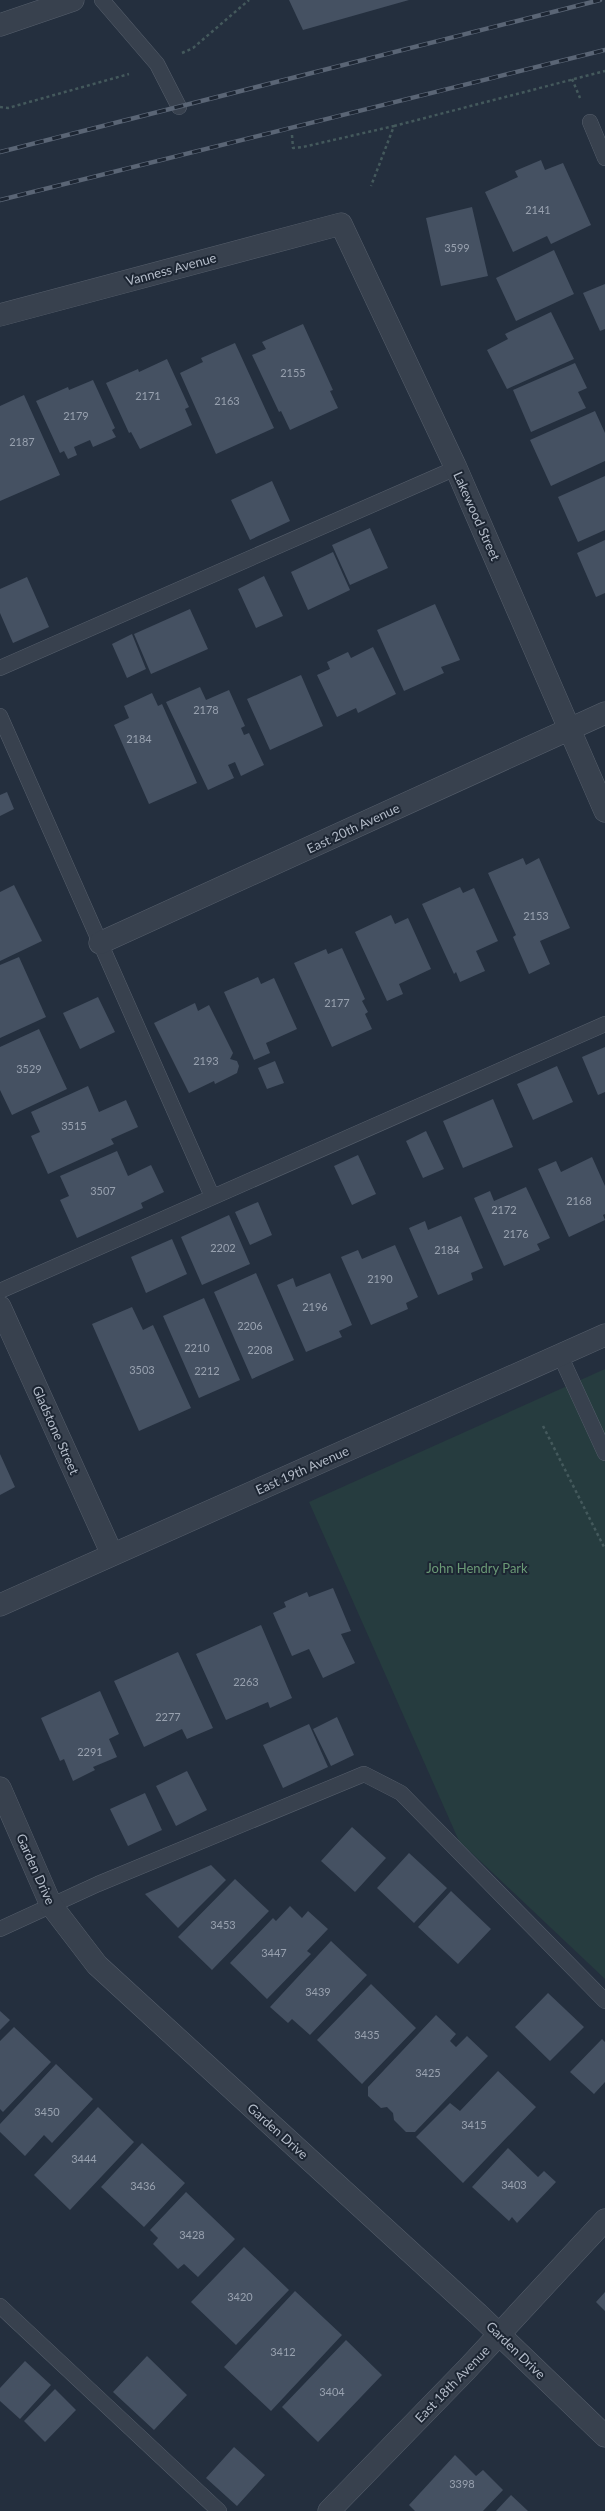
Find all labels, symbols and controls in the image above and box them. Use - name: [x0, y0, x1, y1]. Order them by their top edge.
- house number: 2141: [525, 203, 551, 216]
- house number: 3599: [444, 241, 470, 254]
- street label: Vanness Avenue: [124, 249, 218, 289]
- house number: 2155: [280, 366, 306, 379]
- house number: 2171: [135, 389, 161, 402]
- house number: 2163: [214, 394, 240, 407]
- house number: 2179: [63, 409, 89, 422]
- house number: 2187: [9, 435, 35, 448]
- street label: Lakewood Street: [450, 469, 504, 563]
- house number: 2178: [193, 703, 219, 716]
- house number: 2184: [126, 732, 152, 745]
- street label: East 20th Avenue: [304, 799, 402, 856]
- house number: 2153: [523, 909, 549, 922]
- house number: 2177: [324, 996, 350, 1009]
- house number: 2193: [193, 1054, 219, 1067]
- house number: 3529: [16, 1062, 42, 1075]
- house number: 3515: [61, 1119, 87, 1132]
- house number: 3507: [90, 1184, 116, 1197]
- house number: 2168: [566, 1194, 592, 1207]
- house number: 2172: [491, 1203, 517, 1216]
- house number: 2176: [503, 1227, 529, 1240]
- house number: 2202: [210, 1241, 236, 1254]
- house number: 2184: [434, 1243, 460, 1256]
- house number: 2190: [367, 1272, 393, 1285]
- house number: 2196: [302, 1300, 328, 1313]
- house number: 2206: [237, 1319, 263, 1332]
- house number: 2210: [184, 1341, 210, 1354]
- house number: 2208: [247, 1343, 273, 1356]
- house number: 3503: [129, 1363, 155, 1376]
- house number: 2212: [194, 1364, 220, 1377]
- street label: Gladstone Street: [29, 1383, 83, 1477]
- street label: East 19th Avenue: [253, 1442, 351, 1498]
- park label: John Hendry Park: [426, 1560, 528, 1576]
- house number: 2263: [233, 1675, 259, 1688]
- house number: 2277: [155, 1710, 181, 1723]
- house number: 2291: [77, 1745, 103, 1758]
- street label: Garden Drive: [13, 1831, 59, 1907]
- house number: 3453: [210, 1918, 236, 1931]
- house number: 3447: [261, 1946, 287, 1959]
- house number: 3439: [305, 1985, 331, 1998]
- house number: 3435: [354, 2028, 380, 2041]
- house number: 3425: [415, 2066, 441, 2079]
- street label: Garden Drive: [244, 2100, 312, 2162]
- house number: 3450: [34, 2105, 60, 2118]
- house number: 3415: [461, 2118, 487, 2131]
- house number: 3444: [71, 2152, 97, 2165]
- house number: 3403: [501, 2178, 527, 2191]
- house number: 3436: [130, 2179, 156, 2192]
- house number: 3428: [179, 2228, 205, 2241]
- house number: 3420: [227, 2290, 253, 2303]
- street label: Garden Drive: [483, 2318, 549, 2382]
- street label: East 18th Avenue: [411, 2342, 493, 2426]
- house number: 3412: [270, 2345, 296, 2358]
- house number: 3404: [319, 2385, 345, 2398]
- house number: 3398: [449, 2477, 475, 2490]

